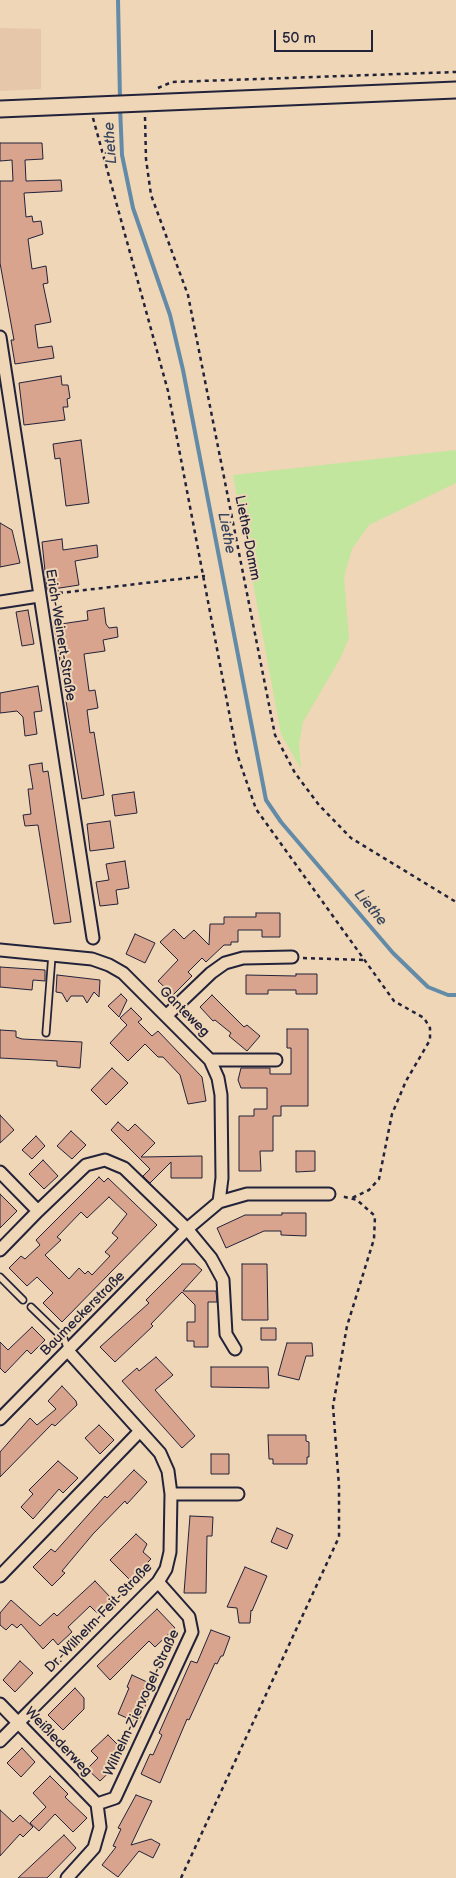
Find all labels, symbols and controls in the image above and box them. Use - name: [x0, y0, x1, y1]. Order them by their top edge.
- scale bar: [276, 20, 375, 52]
- text: 50 m: [282, 29, 316, 48]
- water label: Liethe: [101, 121, 121, 165]
- street label: Liethe-Damm: [231, 494, 263, 582]
- water label: Liethe: [213, 511, 239, 555]
- street label: Erich-Weinert-Straße: [41, 568, 79, 702]
- water label: Liethe: [350, 886, 390, 930]
- street label: Ganteweg: [155, 983, 213, 1041]
- street label: Baumeckerstraße: [37, 1268, 129, 1360]
- street label: Dr.-Wilhelm-Feit-Straße: [42, 1559, 156, 1677]
- street label: Wilhelm-Ziervogel-Straße: [101, 1627, 183, 1779]
- street label: Weißlederweg: [21, 1704, 95, 1780]

